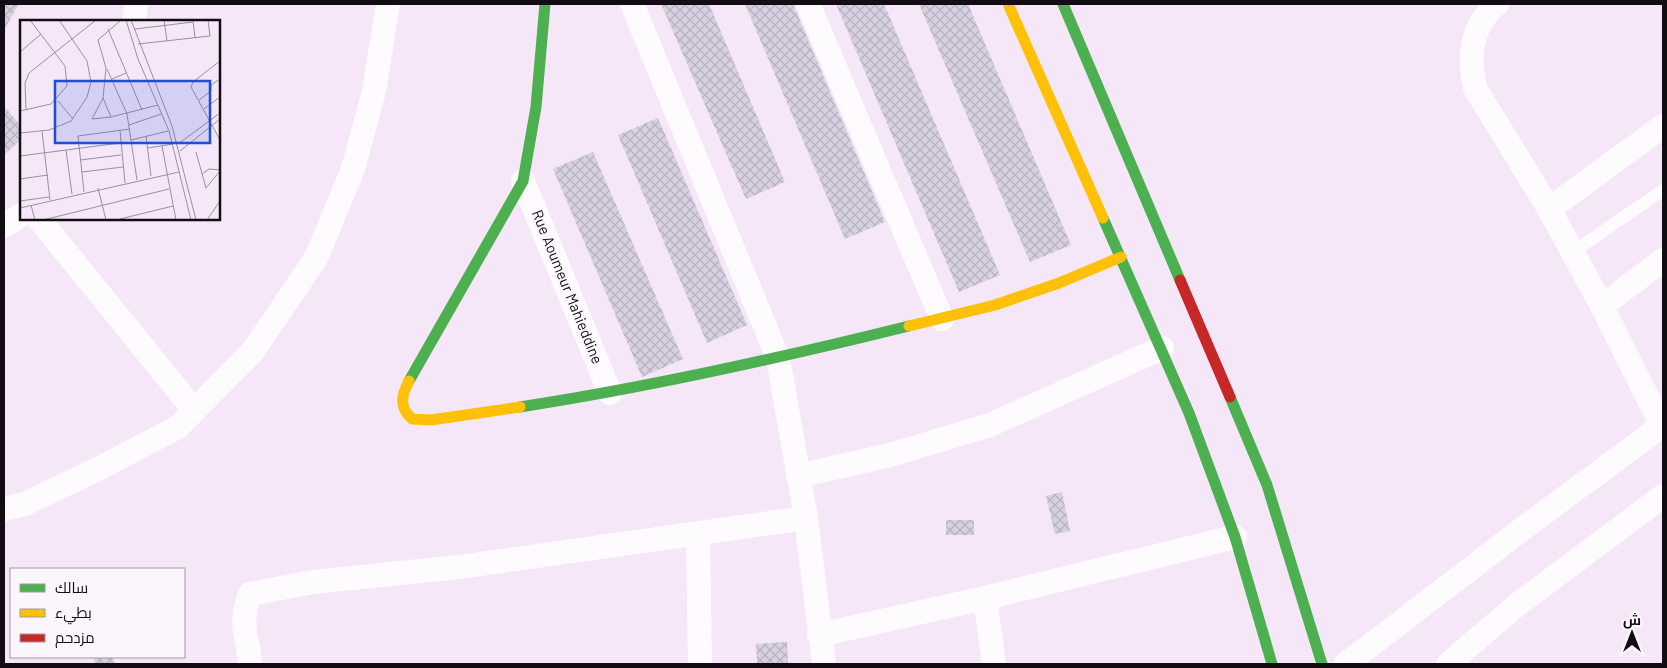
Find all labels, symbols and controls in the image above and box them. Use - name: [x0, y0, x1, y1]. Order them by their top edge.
- inset map: [20, 20, 220, 220]
- street label: Rue Aoumeur Mahieddine: [529, 207, 607, 366]
- legend: [10, 568, 185, 658]
- text: سالك: [55, 578, 88, 596]
- text: بطيء: [55, 603, 92, 625]
- north arrow: [1607, 608, 1657, 658]
- text: ش: [1623, 611, 1641, 629]
- text: مزدحم: [55, 628, 95, 648]

